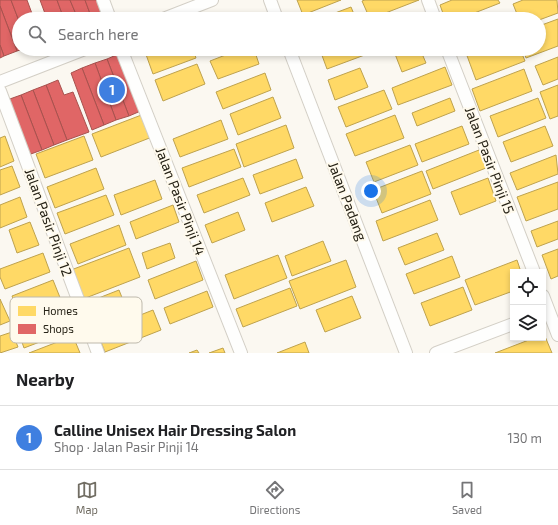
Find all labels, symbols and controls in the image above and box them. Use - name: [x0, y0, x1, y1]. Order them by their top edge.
- search box: [12, 12, 546, 56]
- icon: search: [26, 23, 48, 45]
- text: Search here: [58, 25, 139, 43]
- pin: 1: [99, 75, 125, 105]
- street label: Jalan Pasir Pinji 15: [462, 104, 518, 216]
- street label: Jalan Pasir Pinji 14: [153, 144, 209, 258]
- street label: Jalan Padang: [325, 159, 371, 243]
- street label: Jalan Pasir Pinji 12: [22, 166, 77, 279]
- your location: [361, 181, 381, 201]
- map controls: [510, 269, 546, 341]
- button: locate: [510, 269, 546, 305]
- legend: [10, 297, 142, 343]
- text: Homes: [43, 304, 78, 317]
- button: layers: [510, 305, 546, 341]
- text: Shops: [43, 322, 74, 335]
- text: Nearby: [16, 369, 74, 389]
- text: Calline Unisex Hair Dressing Salon: [54, 421, 296, 439]
- text: 1: [26, 430, 32, 446]
- text: 130 m: [507, 430, 542, 446]
- text: Shop · Jalan Pasir Pinji 14: [54, 439, 199, 455]
- tab: Map: [76, 479, 98, 516]
- tab: Directions: [250, 479, 300, 516]
- tab: Saved: [452, 479, 482, 516]

